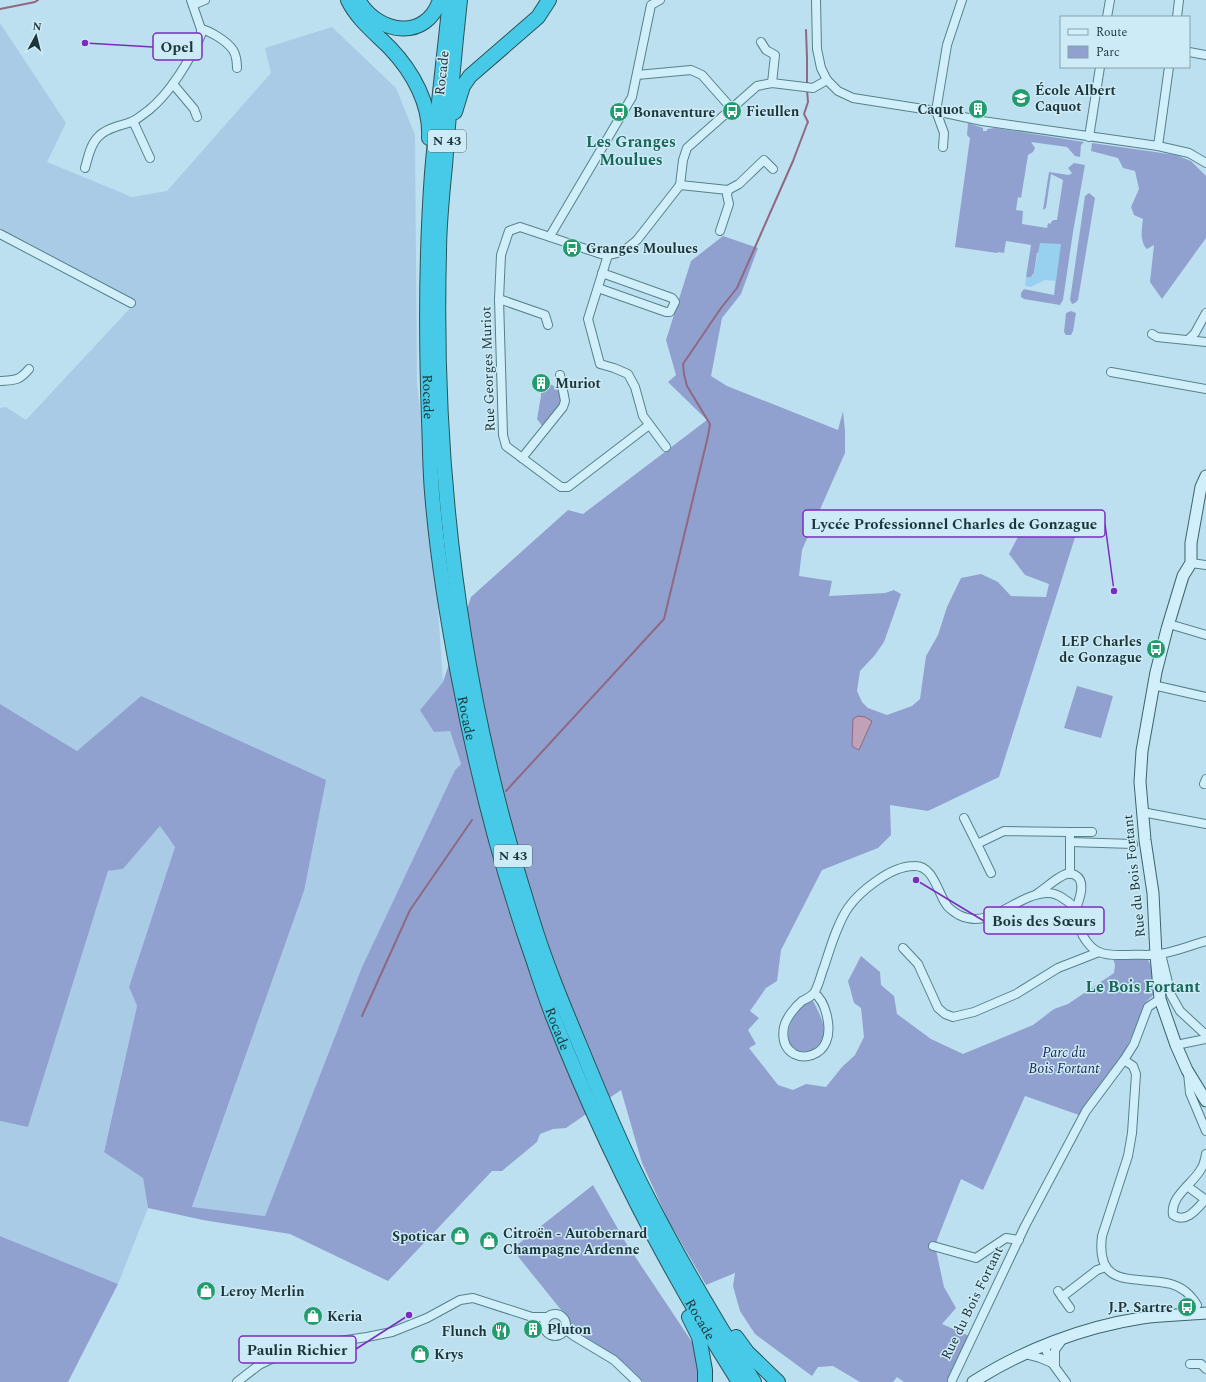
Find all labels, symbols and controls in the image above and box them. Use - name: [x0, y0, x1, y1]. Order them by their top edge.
- north arrow: [16, 16, 56, 56]
- legend: [1060, 16, 1190, 68]
- text: N: [32, 18, 43, 36]
- text: Route: [1096, 23, 1127, 42]
- callout: Opel: [153, 33, 202, 60]
- text: Opel: [160, 36, 194, 59]
- text: Parc: [1096, 43, 1120, 62]
- street label: Rocade: [429, 49, 455, 96]
- place label: École Albert Caquot: [1035, 80, 1116, 117]
- school or university icon: École Albert Caquot: [1010, 87, 1032, 109]
- building icon: Caquot: [967, 98, 989, 120]
- place label: Caquot: [917, 99, 965, 120]
- bus stop icon: Fieullen: [721, 100, 743, 122]
- bus stop icon: Bonaventure: [608, 101, 630, 123]
- place label: Fieullen: [746, 101, 800, 122]
- place label: Bonaventure: [633, 102, 715, 123]
- road number: N 43: [428, 130, 466, 152]
- district label: Les Granges Moulues: [586, 130, 676, 172]
- bus stop icon: Granges Moulues: [561, 237, 583, 259]
- place label: Granges Moulues: [586, 238, 698, 259]
- street label: Rue Georges Muriot: [475, 306, 501, 432]
- building icon: Muriot: [530, 372, 552, 394]
- place label: Muriot: [555, 373, 601, 394]
- street label: Rocade: [417, 374, 439, 420]
- callout: Lycée Professionnel Charles de Gonzague: [803, 510, 1105, 537]
- text: Lycée Professionnel Charles de Gonzague: [811, 513, 1097, 536]
- place label: LEP Charles de Gonzague: [1059, 631, 1142, 668]
- bus stop icon: LEP Charles de Gonzague: [1145, 638, 1167, 660]
- street label: Rocade: [452, 694, 482, 743]
- street label: Rue du Bois Fortant: [1117, 813, 1151, 939]
- road number: N 43: [494, 845, 532, 867]
- callout: Bois des Sœurs: [984, 907, 1104, 934]
- text: Bois des Sœurs: [992, 910, 1096, 933]
- district label: Le Bois Fortant: [1086, 975, 1200, 999]
- street label: Rocade: [540, 1004, 576, 1054]
- park label: Parc du Bois Fortant: [1029, 1042, 1100, 1079]
- place label: Citroën - Autobernard Champagne Ardenne: [503, 1223, 648, 1260]
- shop icon: Spoticar: [449, 1225, 471, 1247]
- place label: Spoticar: [392, 1226, 446, 1247]
- shop icon: Citroën - Autobernard Champagne Ardenne: [478, 1230, 500, 1252]
- street label: Rue du Bois Fortant: [935, 1243, 1009, 1363]
- shop icon: Leroy Merlin: [195, 1280, 217, 1302]
- place label: Leroy Merlin: [220, 1281, 305, 1302]
- street label: Rocade: [680, 1294, 721, 1344]
- bus stop icon: J.P. Sartre: [1176, 1296, 1198, 1318]
- place label: J.P. Sartre: [1108, 1297, 1173, 1318]
- shop icon: Keria: [302, 1305, 324, 1327]
- place label: Keria: [327, 1306, 363, 1327]
- building icon: Pluton: [522, 1318, 544, 1340]
- place label: Pluton: [547, 1319, 591, 1340]
- restaurant icon: Flunch: [490, 1320, 512, 1342]
- place label: Flunch: [441, 1321, 487, 1342]
- callout: Paulin Richier: [239, 1336, 356, 1363]
- text: Paulin Richier: [247, 1339, 348, 1362]
- shop icon: Krys: [409, 1343, 431, 1365]
- place label: Krys: [434, 1344, 464, 1365]

